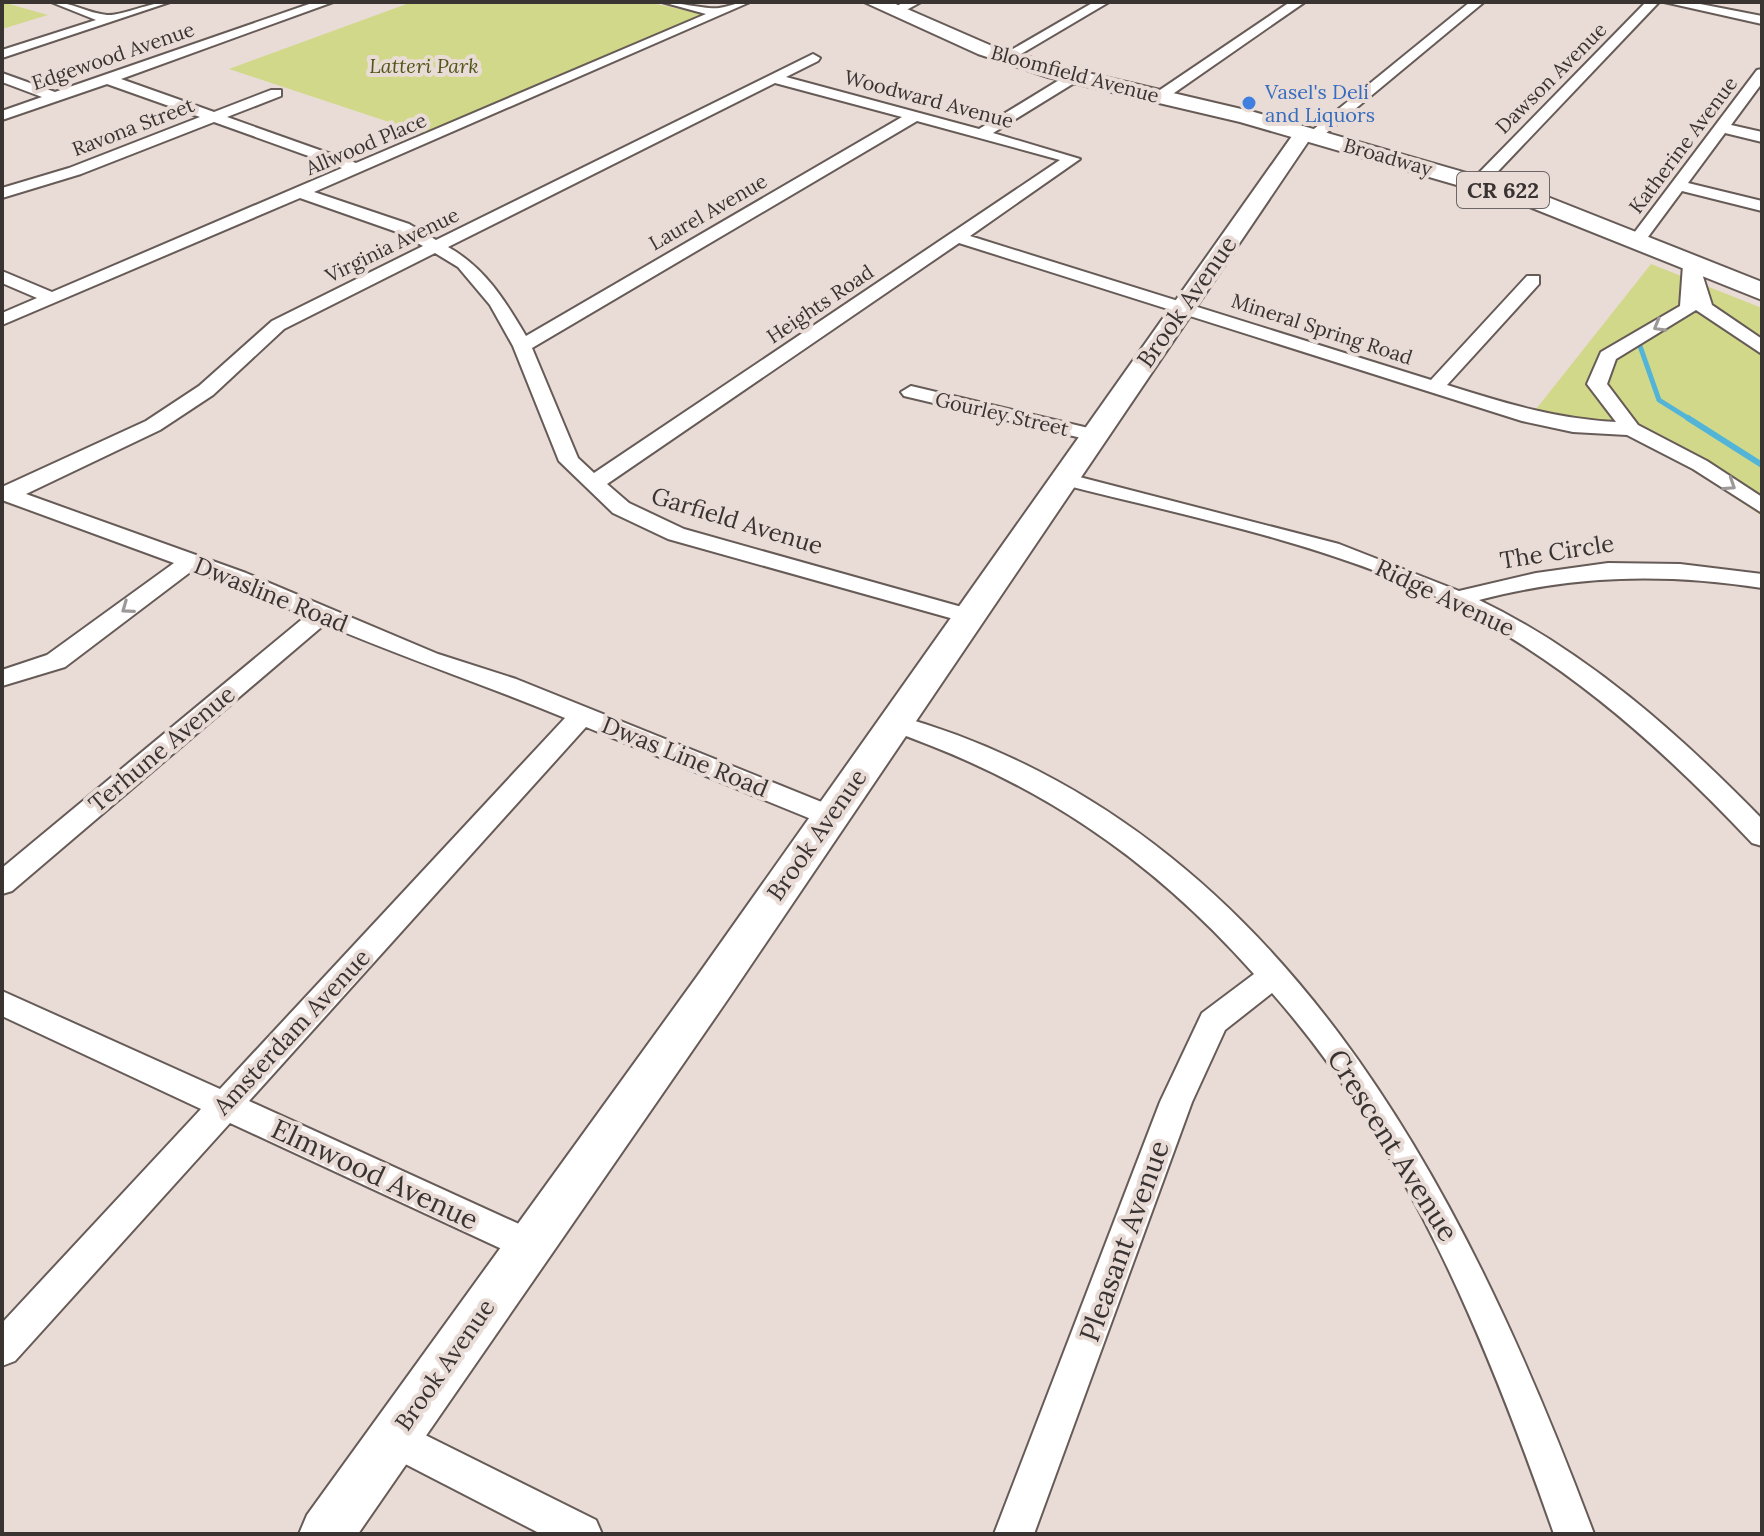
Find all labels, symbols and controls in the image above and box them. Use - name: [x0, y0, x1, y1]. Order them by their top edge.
- street label: Edgewood Avenue: [28, 16, 198, 95]
- street label: Dawson Avenue: [1490, 17, 1612, 138]
- street label: Bloomfield Avenue: [988, 39, 1162, 108]
- park label: Latteri Park: [369, 53, 479, 78]
- street label: Woodward Avenue: [842, 64, 1017, 133]
- street label: Katherine Avenue: [1623, 71, 1742, 218]
- place label: Vasel's Deli and Liquors: [1264, 79, 1375, 127]
- street label: Ravona Street: [68, 92, 198, 161]
- marker: Vasel's Deli and Liquors: [1240, 94, 1258, 112]
- street label: Allwood Place: [301, 107, 430, 181]
- street label: Broadway: [1341, 132, 1436, 181]
- street label: Laurel Avenue: [644, 168, 771, 255]
- road number: CR 622: [1457, 172, 1549, 208]
- street label: Virginia Avenue: [320, 201, 463, 288]
- street label: Brook Avenue: [1130, 230, 1243, 374]
- street label: Heights Road: [761, 259, 878, 349]
- street label: Mineral Spring Road: [1229, 287, 1416, 370]
- one-way arrow: [1653, 316, 1668, 331]
- street label: Gourley Street: [933, 386, 1072, 441]
- one-way arrow: [1722, 475, 1736, 490]
- street label: Garfield Avenue: [648, 480, 827, 561]
- street label: The Circle: [1498, 527, 1616, 576]
- street label: Dwasline Road: [190, 550, 353, 639]
- street label: Ridge Avenue: [1371, 552, 1520, 643]
- one-way arrow: [121, 599, 135, 613]
- street label: Terhune Avenue: [82, 678, 241, 819]
- street label: Dwas Line Road: [597, 709, 773, 804]
- street label: Brook Avenue: [760, 763, 873, 907]
- street label: Amsterdam Avenue: [206, 942, 377, 1122]
- street label: Crescent Avenue: [1320, 1042, 1466, 1248]
- street label: Elmwood Avenue: [266, 1110, 484, 1238]
- street label: Pleasant Avenue: [1071, 1136, 1177, 1346]
- street label: Brook Avenue: [388, 1293, 501, 1437]

